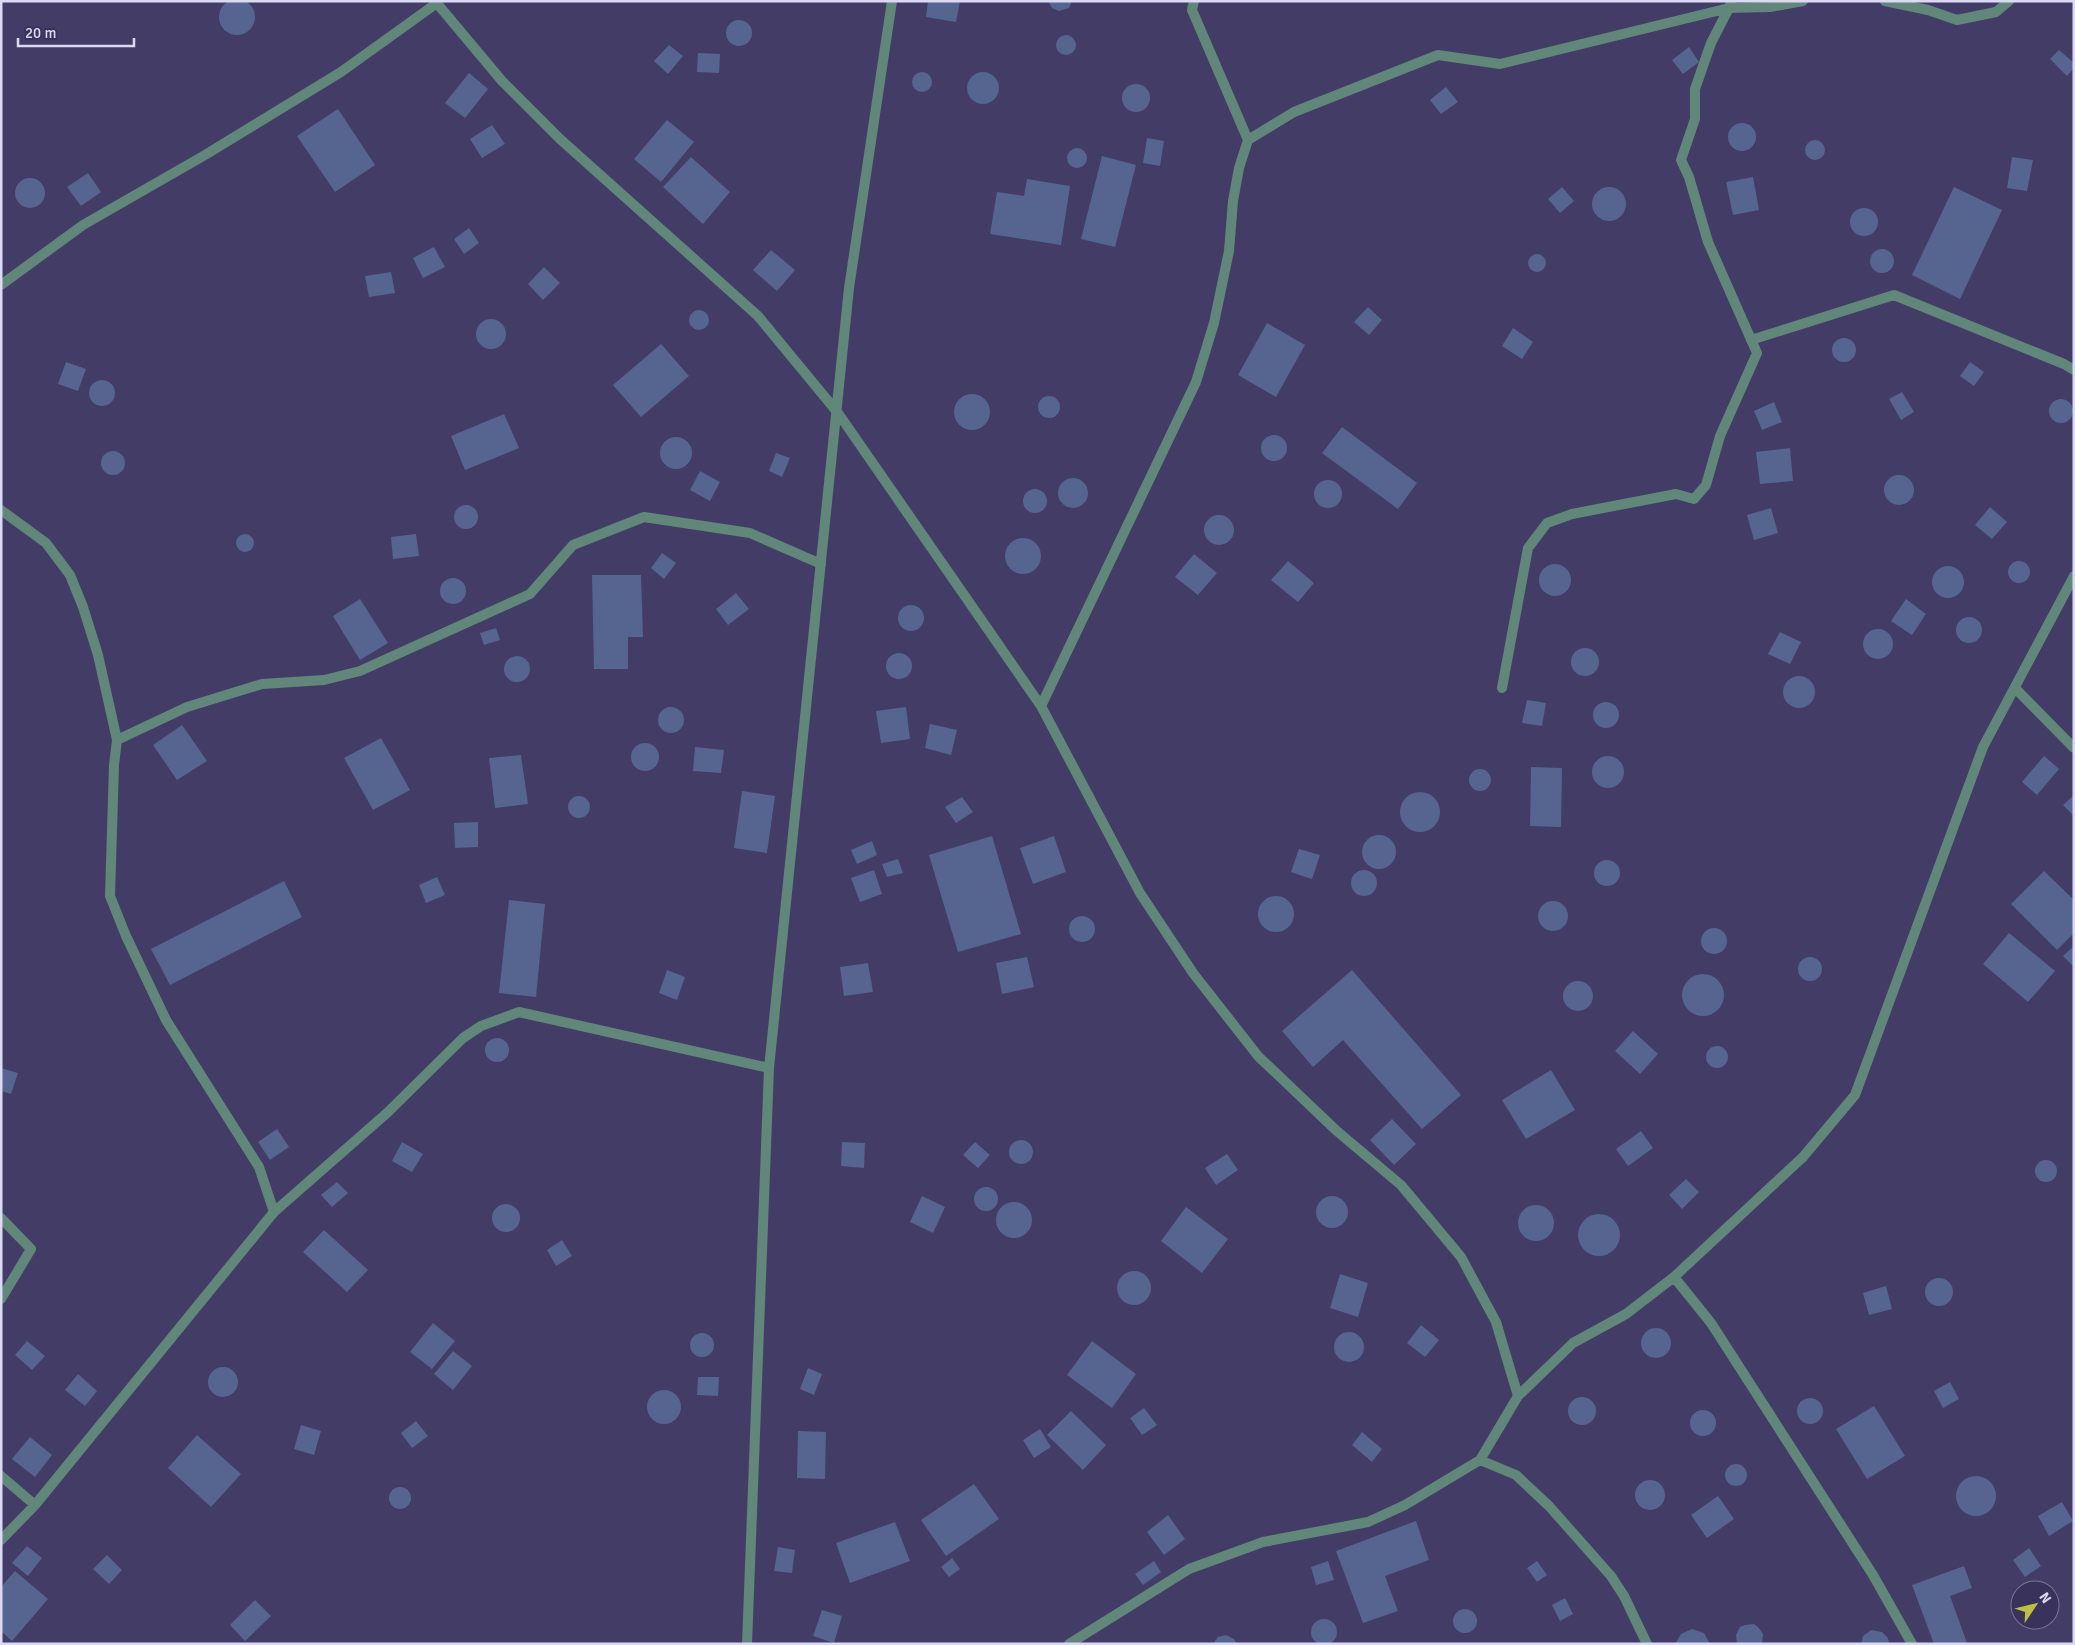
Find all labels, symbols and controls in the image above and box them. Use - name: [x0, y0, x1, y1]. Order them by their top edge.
- scale bar: [18, 15, 134, 47]
- text: 20 m: [25, 24, 56, 42]
- north arrow: [2010, 1580, 2060, 1630]
- text: N: [2035, 1589, 2055, 1607]

